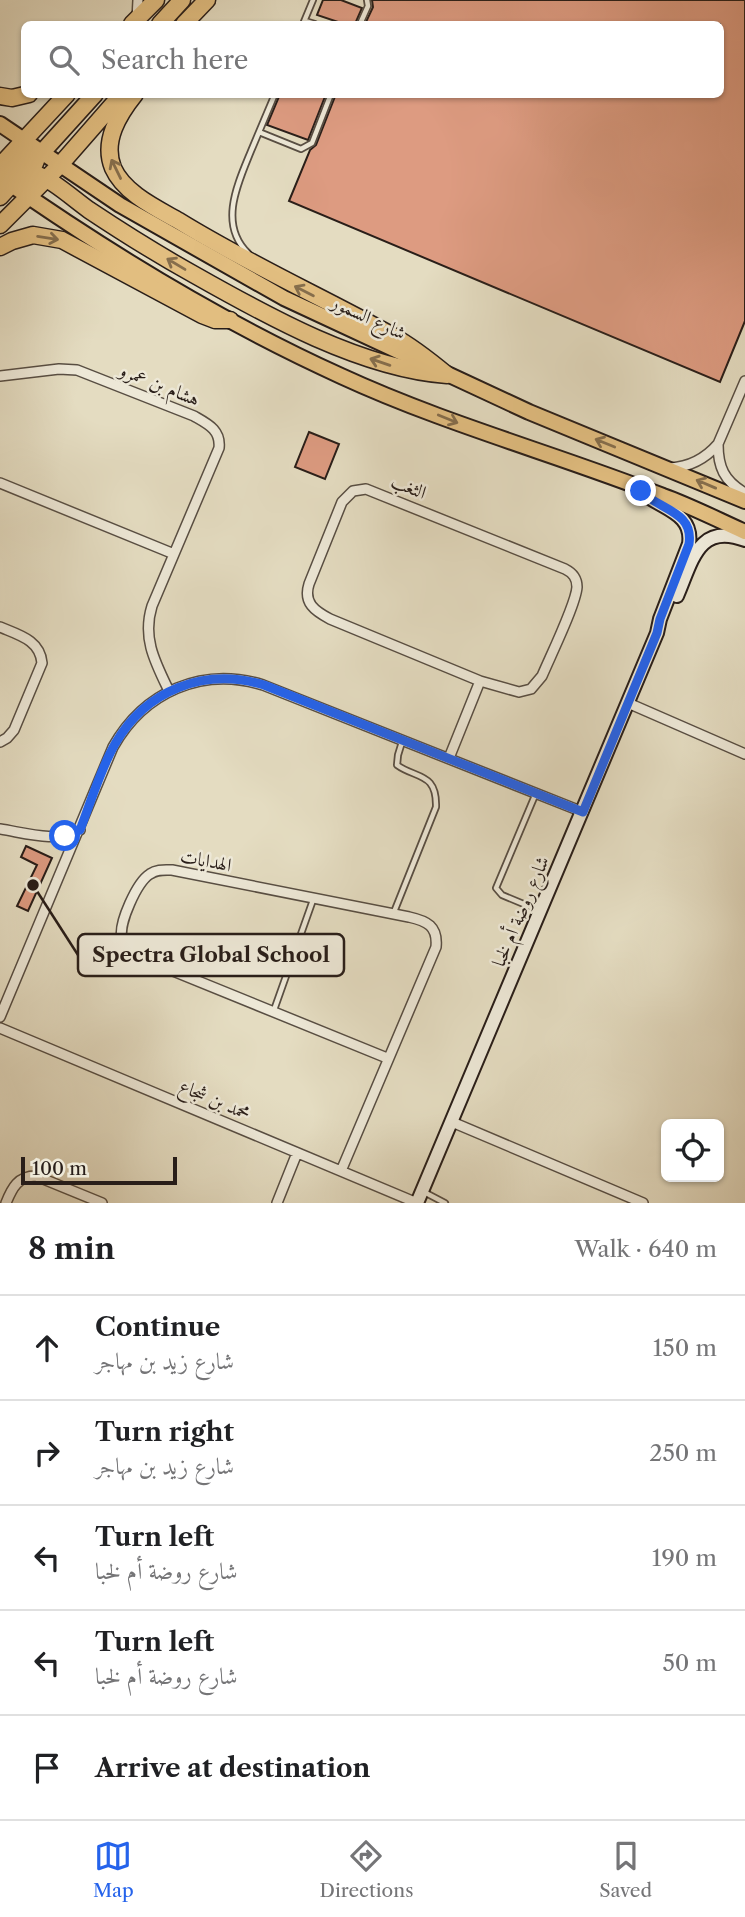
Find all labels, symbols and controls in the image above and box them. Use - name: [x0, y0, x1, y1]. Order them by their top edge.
- search box: [21, 21, 724, 98]
- icon: search: [45, 41, 83, 79]
- text: Search here: [101, 44, 248, 76]
- one-way arrow: [109, 159, 123, 179]
- one-way arrow: [37, 231, 59, 244]
- one-way arrow: [166, 257, 186, 271]
- one-way arrow: [294, 284, 315, 298]
- street label: شارع السمور: [325, 289, 410, 348]
- one-way arrow: [370, 355, 392, 367]
- street label: هشام بن عمرو: [113, 357, 203, 416]
- one-way arrow: [436, 414, 458, 427]
- one-way arrow: [594, 435, 616, 448]
- street label: الثغب: [388, 469, 430, 505]
- route end: [625, 475, 656, 506]
- one-way arrow: [696, 477, 718, 490]
- route start: [49, 820, 80, 851]
- street label: الهدايات: [178, 844, 233, 878]
- street label: شارع روضة أم لخبا: [486, 852, 559, 972]
- callout: Spectra Global School: [78, 934, 344, 976]
- text: Spectra Global School: [92, 942, 330, 967]
- street label: محمد بن شجاع: [174, 1074, 254, 1128]
- map controls: [661, 1119, 724, 1182]
- button: locate: [661, 1119, 724, 1182]
- scale bar: [21, 1154, 177, 1186]
- text: 100 m: [32, 1157, 87, 1180]
- text: 8 min: [28, 1230, 115, 1267]
- text: Walk · 640 m: [574, 1235, 717, 1263]
- text: Continue: [95, 1311, 220, 1343]
- icon: ahead: [28, 1329, 66, 1367]
- text: 150 m: [653, 1334, 717, 1362]
- text: شارع زيد بن مهاجر: [95, 1347, 234, 1375]
- text: Turn right: [95, 1416, 234, 1448]
- icon: right: [28, 1434, 66, 1472]
- text: 250 m: [649, 1439, 717, 1467]
- text: شارع زيد بن مهاجر: [95, 1452, 234, 1480]
- text: Turn left: [95, 1521, 214, 1553]
- icon: left: [28, 1539, 66, 1577]
- text: 190 m: [652, 1544, 717, 1572]
- text: شارع روضة أم لخبا: [95, 1557, 238, 1585]
- text: Turn left: [95, 1626, 214, 1658]
- icon: left: [28, 1644, 66, 1682]
- text: 50 m: [662, 1649, 717, 1677]
- text: شارع روضة أم لخبا: [95, 1662, 238, 1690]
- icon: arrive: [28, 1749, 66, 1787]
- text: Arrive at destination: [95, 1752, 370, 1784]
- tab: Map: [93, 1837, 134, 1902]
- tab: Directions: [320, 1837, 413, 1902]
- tab: Saved: [599, 1837, 652, 1902]

